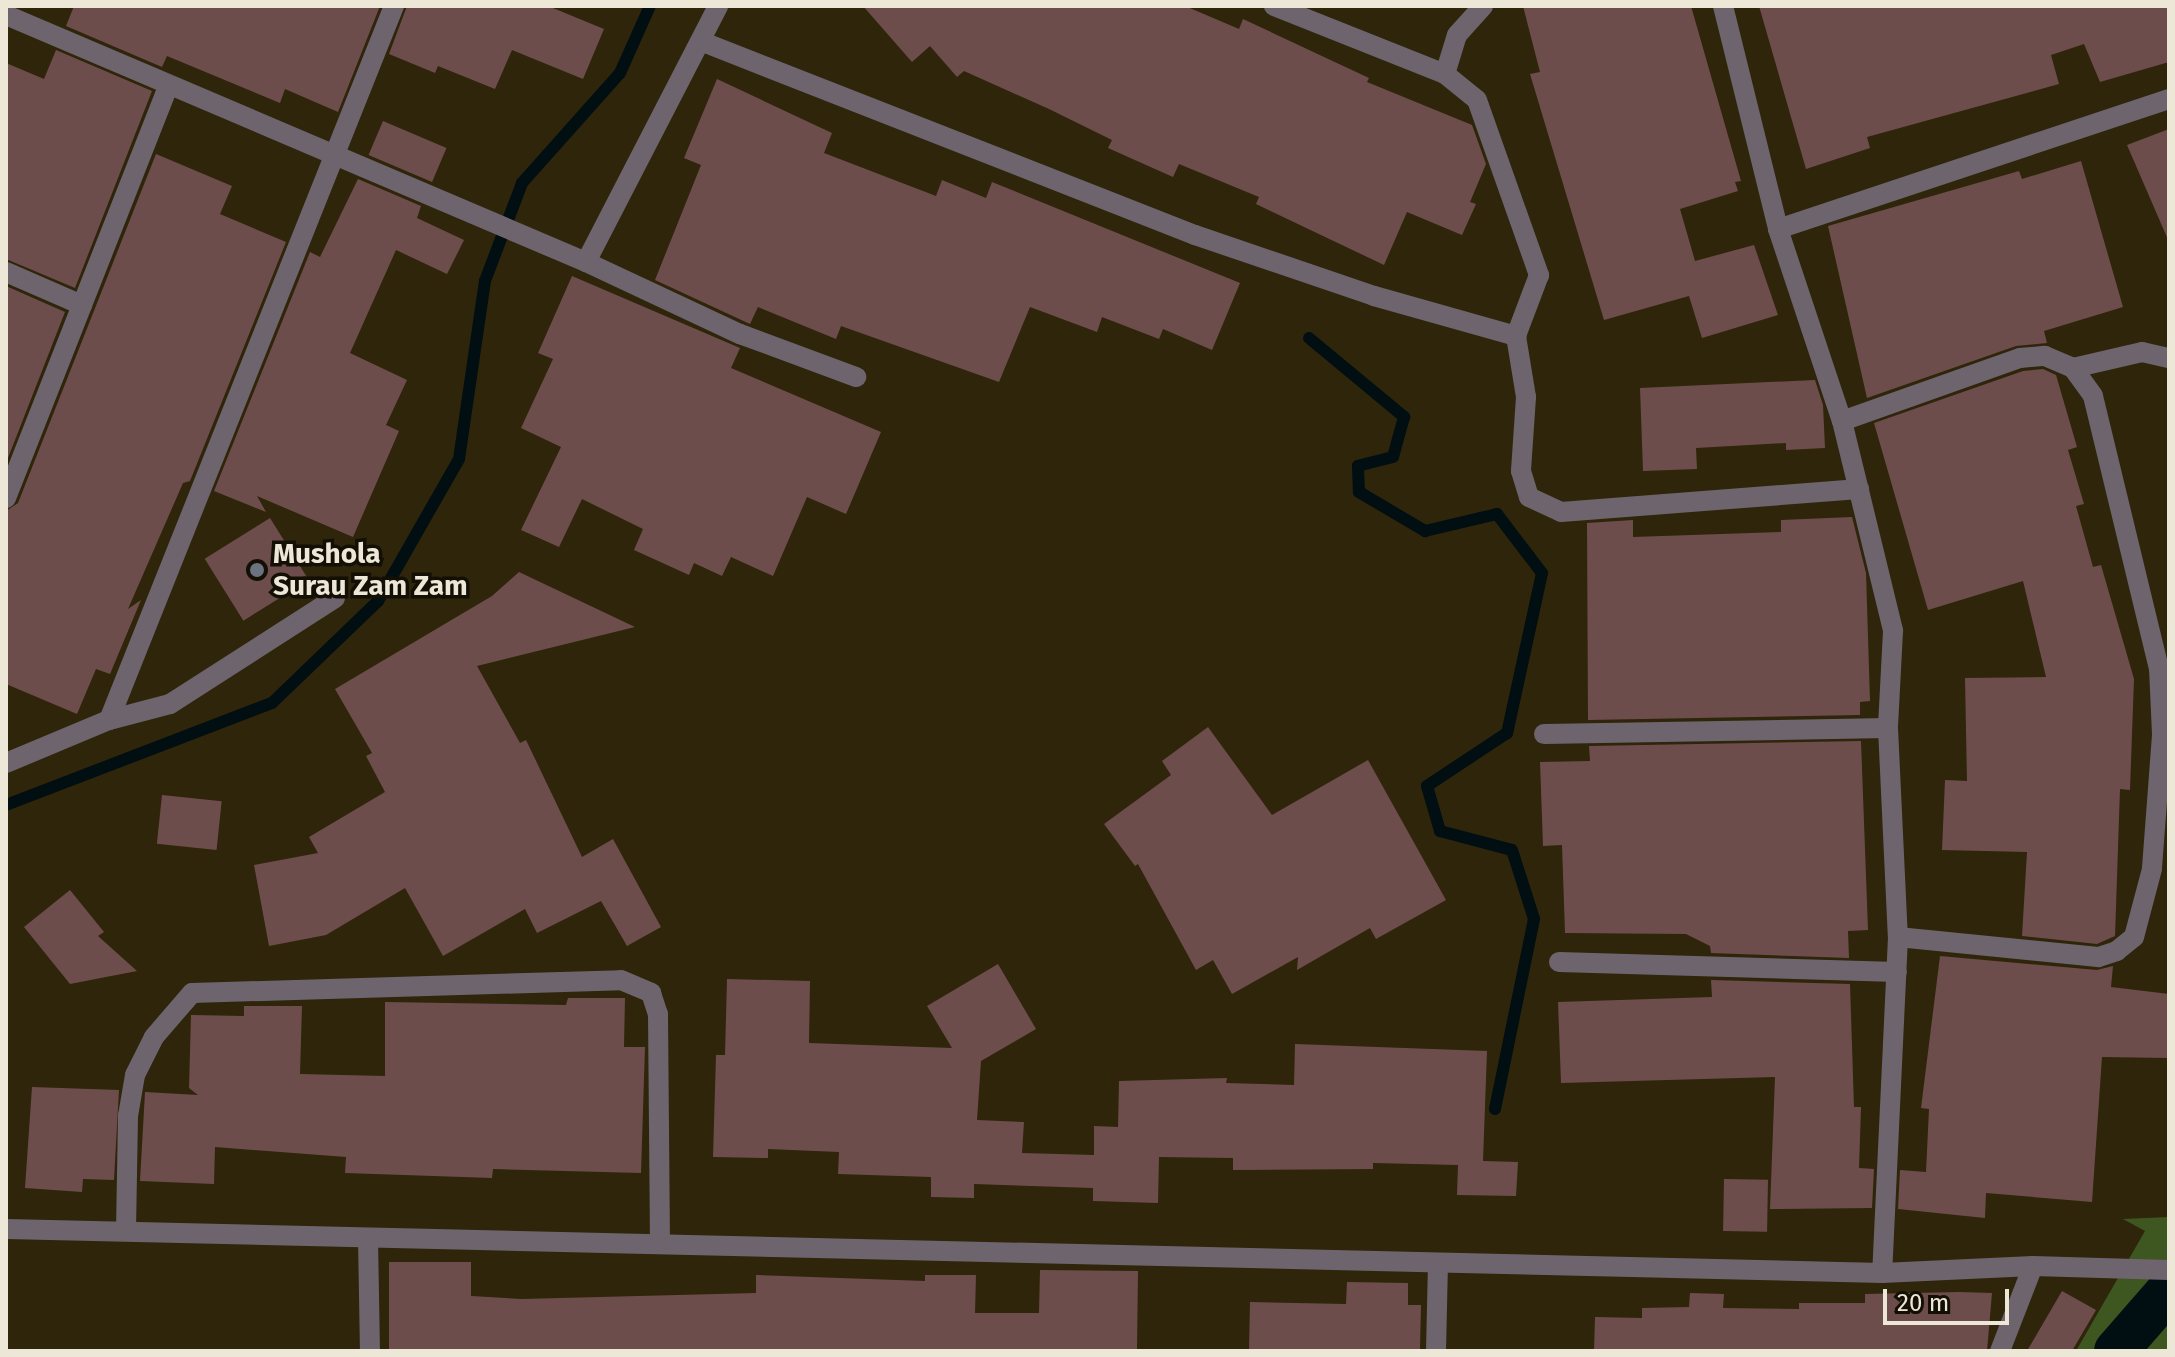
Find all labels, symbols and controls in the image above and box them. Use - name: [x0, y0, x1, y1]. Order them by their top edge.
- place label: Mushola Surau Zam Zam: [273, 537, 468, 603]
- marker: Mushola Surau Zam Zam: [248, 561, 266, 579]
- scale bar: [1887, 1273, 2013, 1323]
- text: 20 m: [1897, 1289, 1949, 1317]

